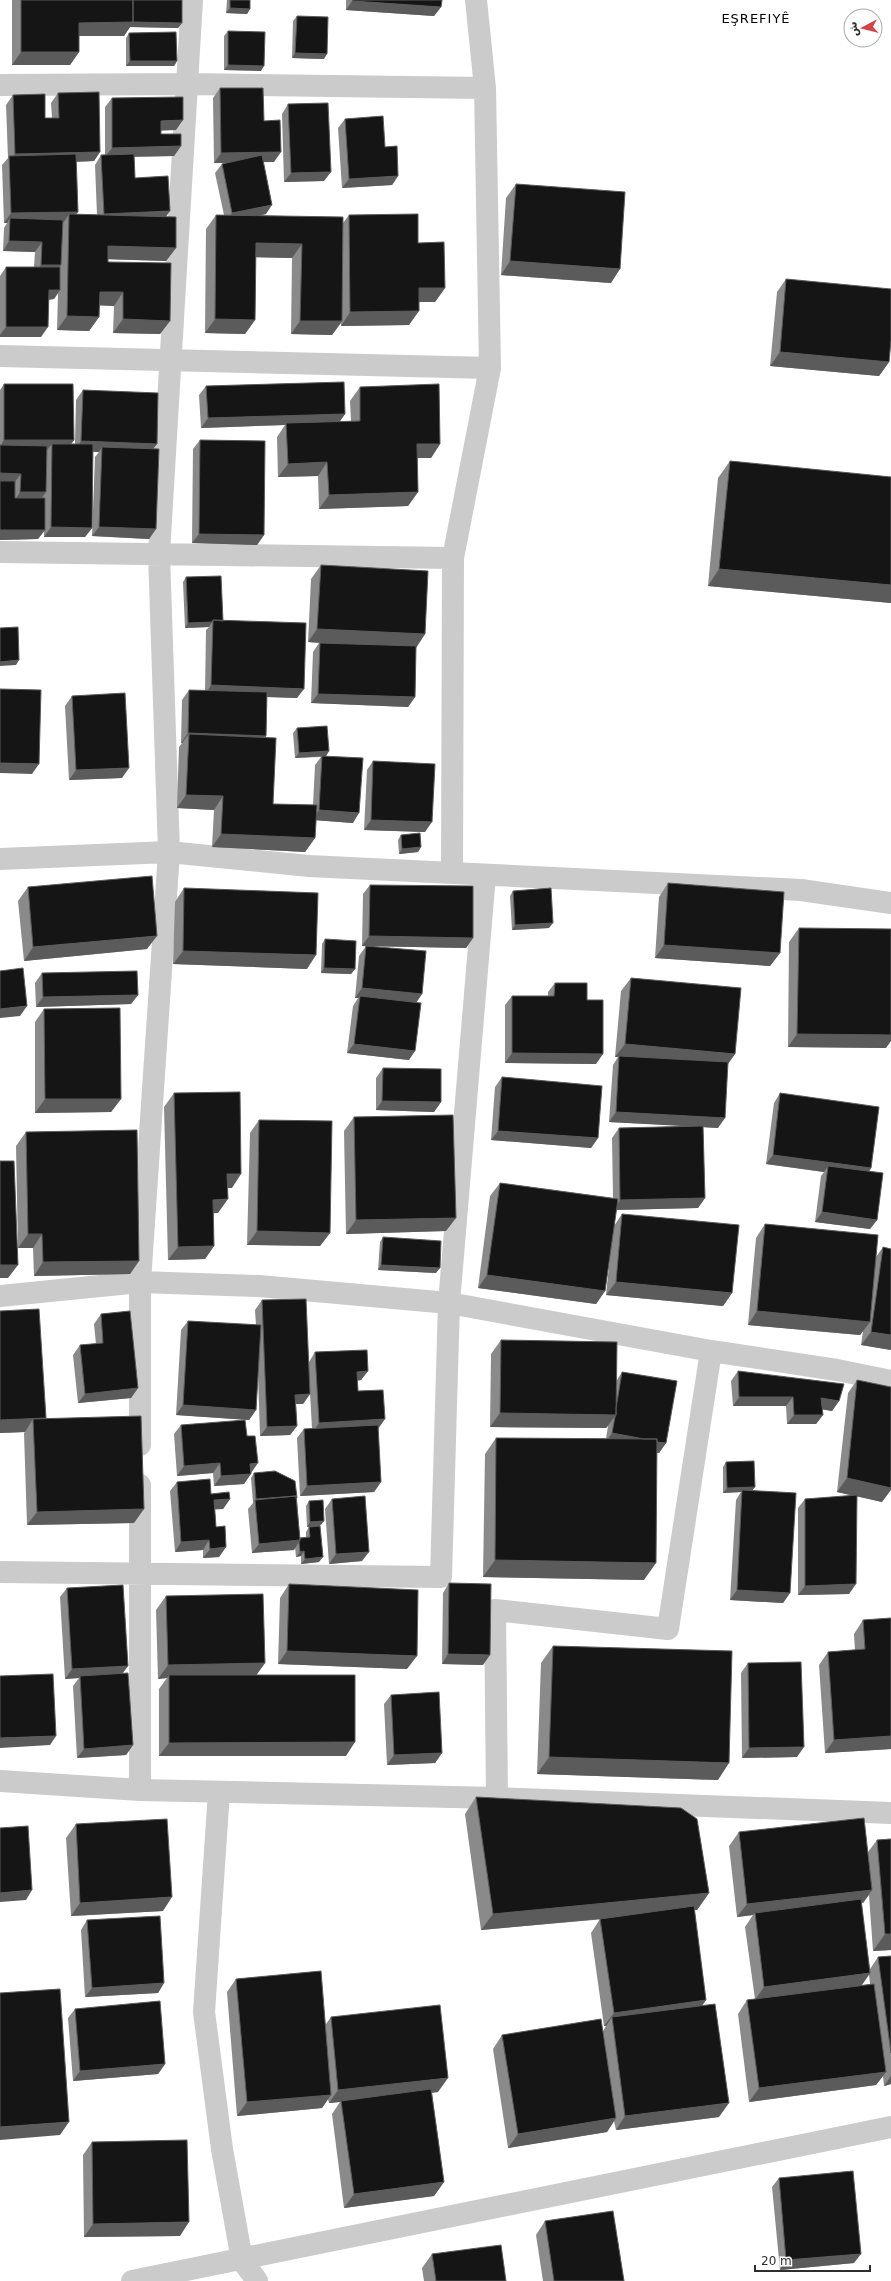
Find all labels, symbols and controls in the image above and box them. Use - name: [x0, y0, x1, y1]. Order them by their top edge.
- north arrow: [843, 8, 883, 48]
- district label: EŞREFIYÊ: [721, 11, 791, 26]
- text: ش: [846, 21, 861, 37]
- scale bar: [755, 2247, 870, 2273]
- text: 20 m: [761, 2254, 792, 2268]

